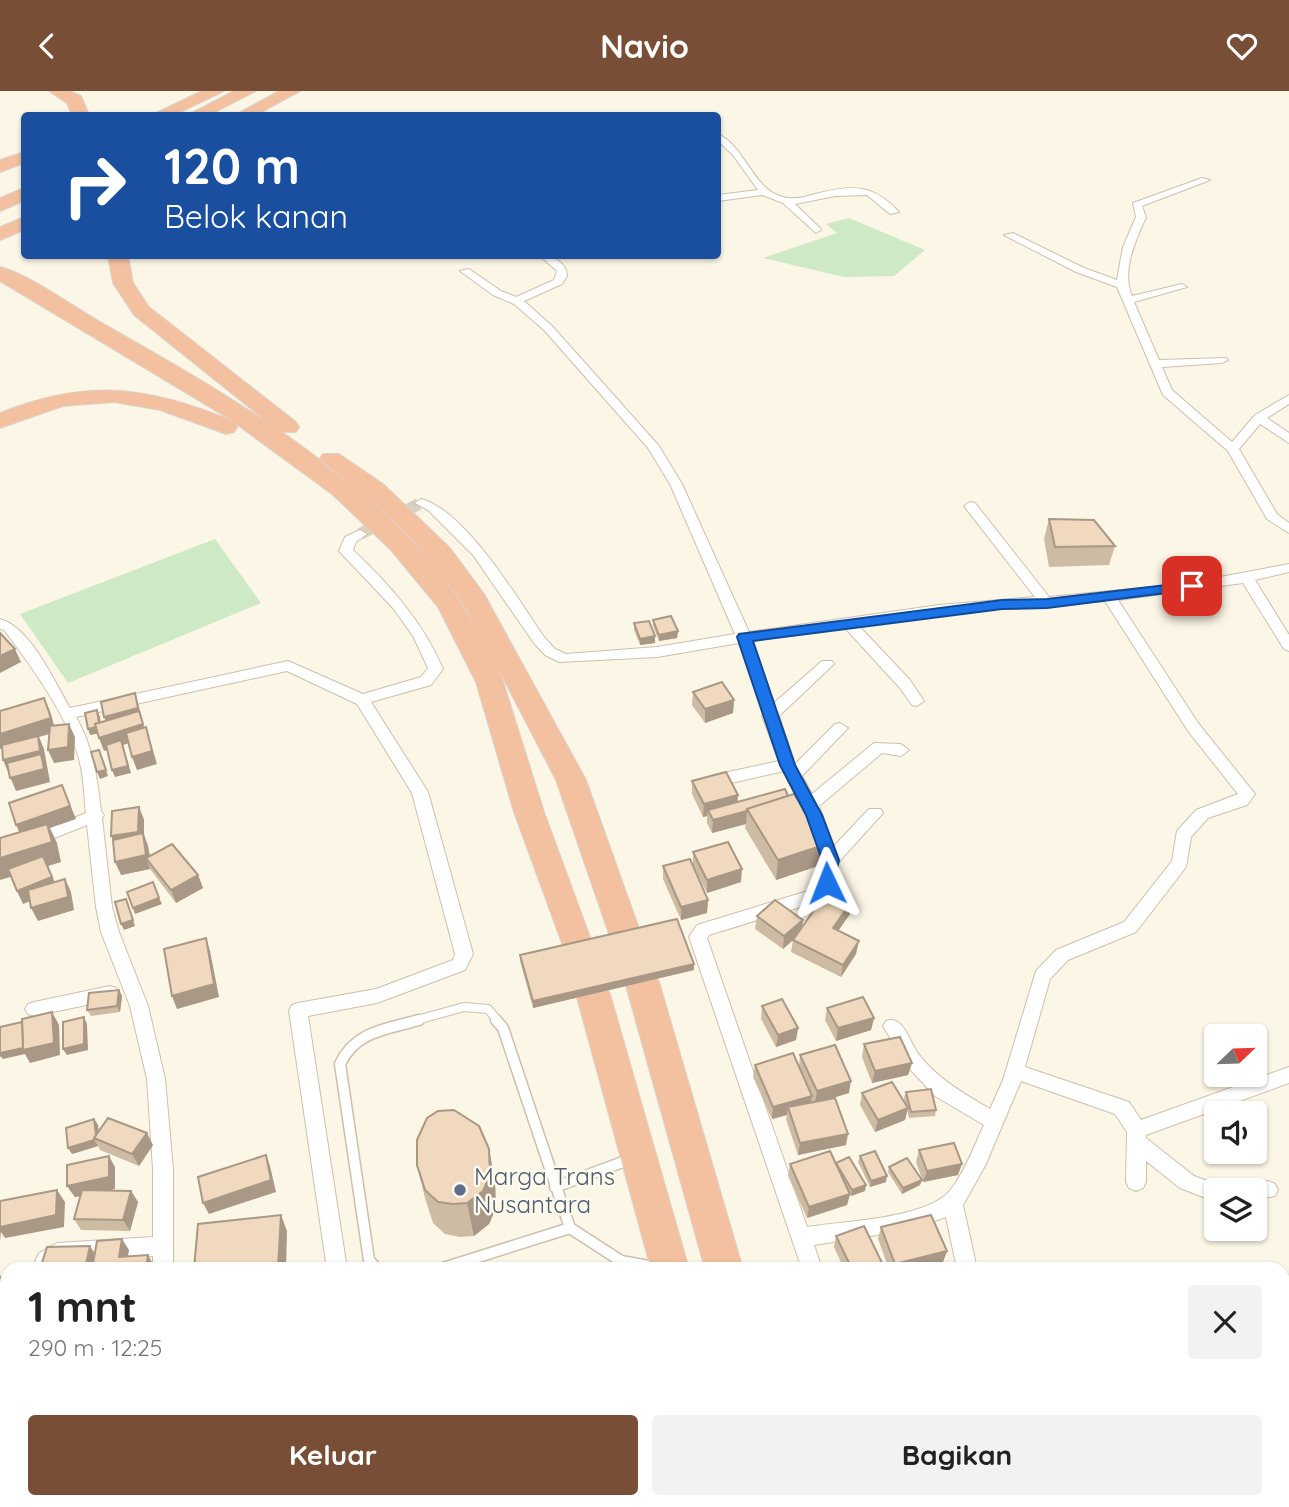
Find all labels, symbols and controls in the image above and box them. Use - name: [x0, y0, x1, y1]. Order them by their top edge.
- text: Navio: [600, 26, 689, 66]
- icon: back: [28, 27, 66, 65]
- icon: heart: [1223, 27, 1261, 65]
- text: 120 m: [164, 135, 300, 196]
- icon: right: [49, 140, 140, 231]
- text: Belok kanan: [164, 196, 348, 236]
- pin: [1162, 556, 1222, 616]
- icon: arrive: [1173, 567, 1211, 605]
- position arrow: [790, 846, 864, 920]
- north arrow: [1204, 1024, 1267, 1087]
- map controls: [1204, 1024, 1267, 1241]
- button: sound: [1204, 1101, 1267, 1164]
- place label: Marga Trans Nusantara: [474, 1161, 615, 1219]
- button: layers: [1204, 1178, 1267, 1241]
- marker: Marga Trans Nusantara: [452, 1182, 468, 1198]
- text: 1 mnt: [28, 1280, 137, 1333]
- button: close: [1188, 1285, 1262, 1359]
- text: 290 m · 12:25: [28, 1333, 162, 1362]
- button: Keluar: [28, 1415, 638, 1495]
- button: Bagikan: [652, 1415, 1262, 1495]

